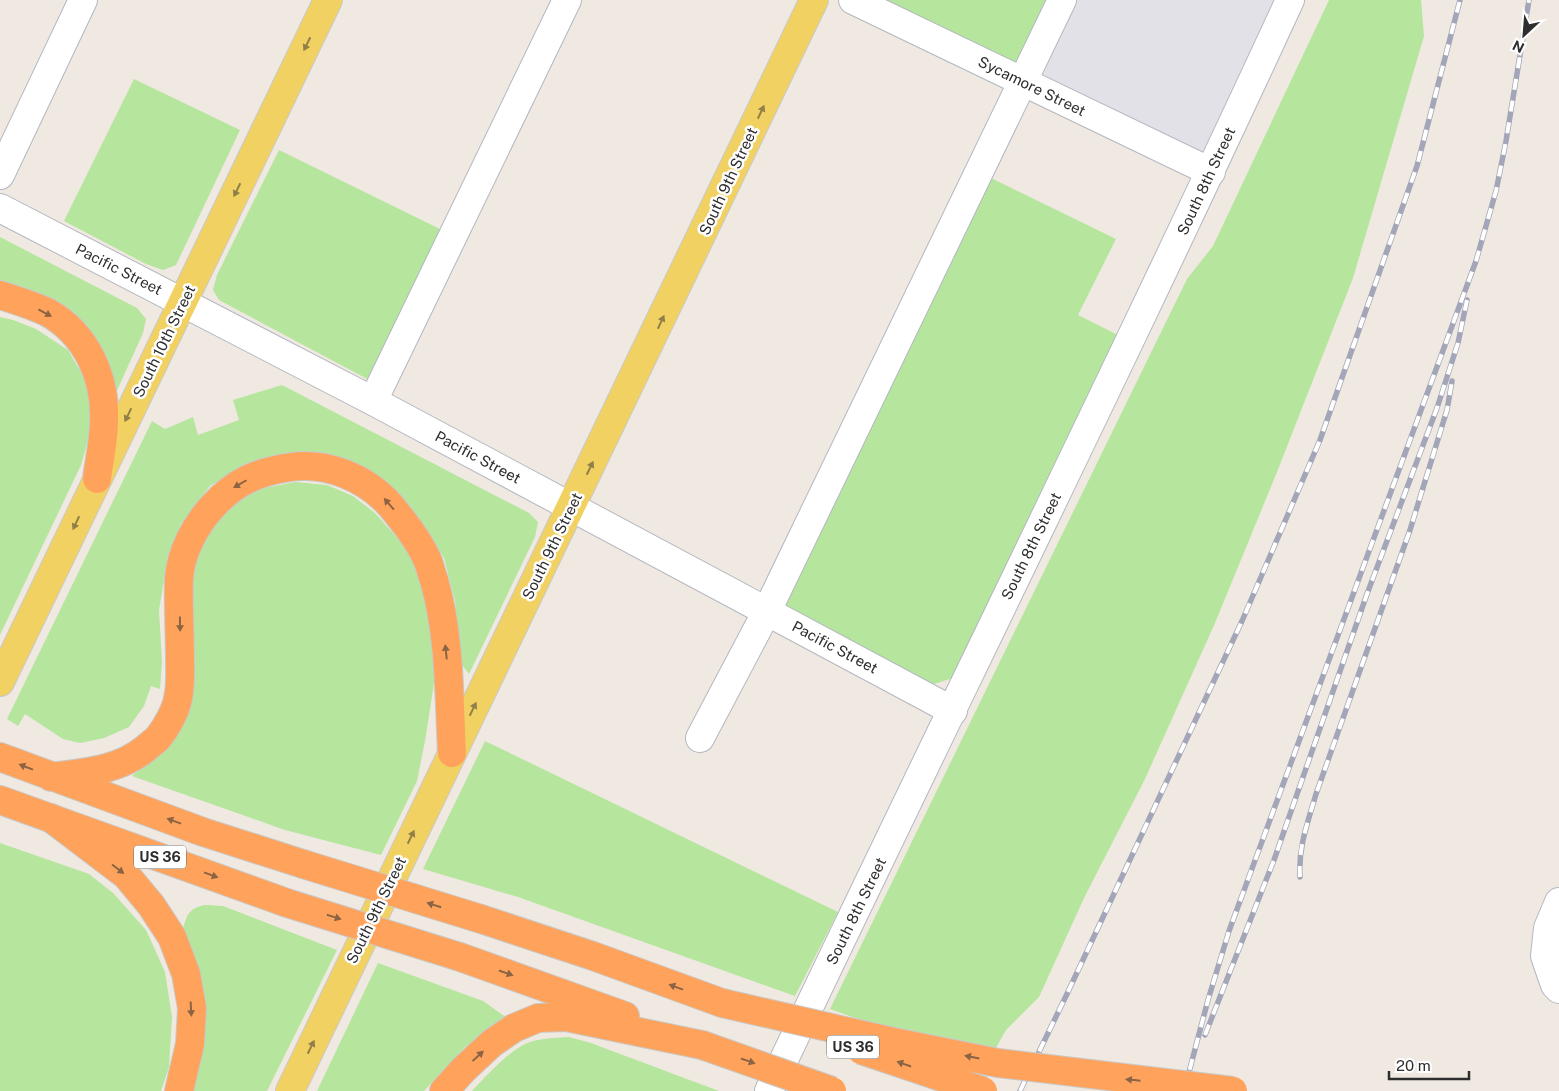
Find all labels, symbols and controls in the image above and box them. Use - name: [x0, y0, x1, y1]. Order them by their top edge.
- north arrow: [1499, 10, 1549, 60]
- one-way arrow: [303, 37, 311, 51]
- text: N: [1510, 37, 1527, 56]
- street label: Sycamore Street: [975, 53, 1089, 119]
- one-way arrow: [757, 105, 765, 119]
- street label: South 9th Street: [696, 124, 760, 237]
- street label: South 8th Street: [1174, 124, 1238, 238]
- one-way arrow: [233, 183, 241, 198]
- street label: Pacific Street: [73, 240, 165, 298]
- street label: South 10th Street: [129, 282, 199, 400]
- one-way arrow: [38, 309, 53, 317]
- one-way arrow: [657, 315, 665, 329]
- one-way arrow: [124, 408, 132, 423]
- street label: Pacific Street: [432, 427, 524, 487]
- one-way arrow: [586, 461, 594, 475]
- one-way arrow: [234, 479, 247, 488]
- street label: South 9th Street: [519, 490, 585, 602]
- street label: South 8th Street: [998, 490, 1064, 602]
- one-way arrow: [383, 498, 394, 511]
- one-way arrow: [71, 516, 79, 530]
- one-way arrow: [176, 616, 184, 632]
- street label: Pacific Street: [789, 617, 881, 677]
- one-way arrow: [442, 643, 450, 659]
- one-way arrow: [469, 702, 477, 716]
- one-way arrow: [18, 763, 33, 771]
- one-way arrow: [166, 817, 181, 824]
- one-way arrow: [407, 830, 415, 844]
- road number: US 36: [134, 846, 186, 869]
- street label: South 9th Street: [343, 854, 409, 966]
- street label: South 8th Street: [823, 855, 889, 967]
- one-way arrow: [111, 864, 125, 874]
- one-way arrow: [204, 872, 219, 880]
- one-way arrow: [427, 900, 442, 908]
- one-way arrow: [326, 914, 341, 922]
- one-way arrow: [499, 969, 514, 977]
- one-way arrow: [669, 983, 684, 990]
- one-way arrow: [187, 1002, 195, 1018]
- road number: US 36: [827, 1036, 879, 1058]
- one-way arrow: [307, 1040, 315, 1054]
- scale bar: [1389, 1048, 1469, 1080]
- one-way arrow: [471, 1050, 483, 1062]
- one-way arrow: [963, 1053, 979, 1061]
- text: 20 m: [1396, 1057, 1431, 1074]
- one-way arrow: [740, 1058, 755, 1065]
- one-way arrow: [896, 1060, 911, 1068]
- one-way arrow: [1124, 1076, 1140, 1084]

